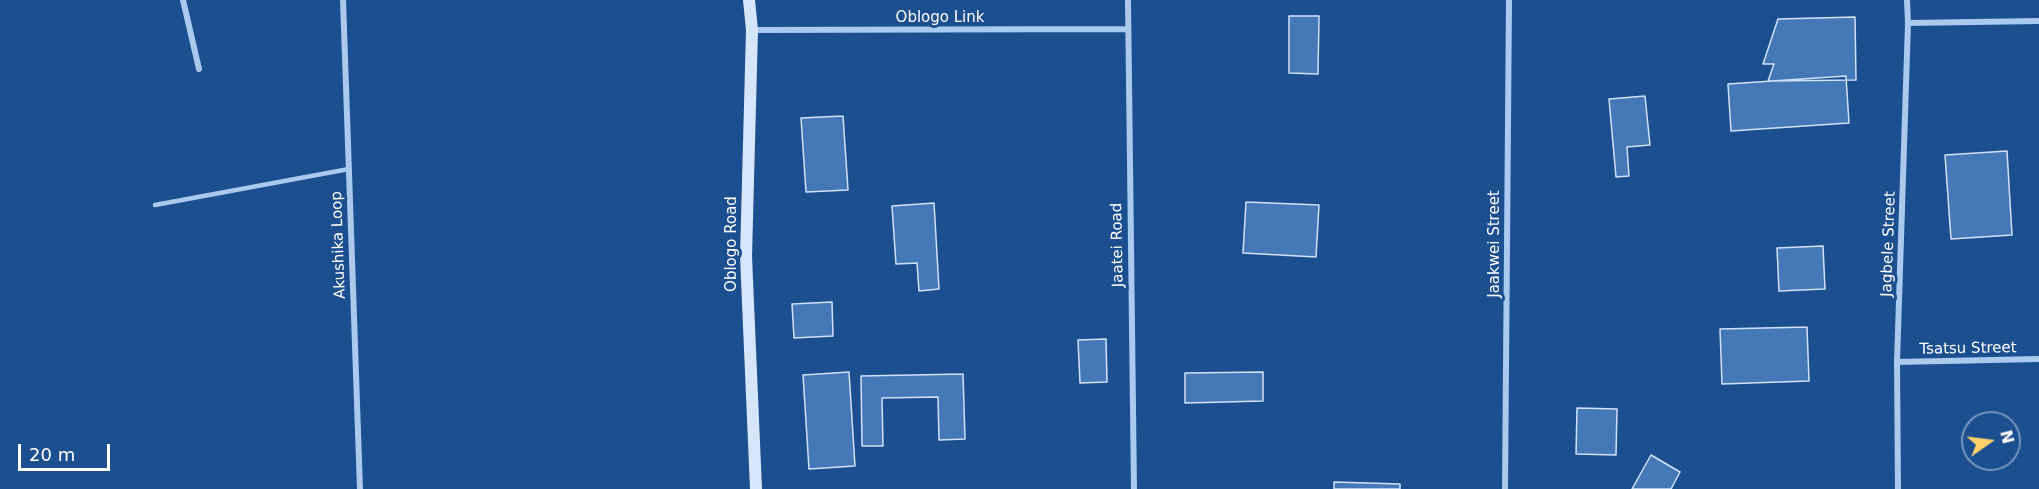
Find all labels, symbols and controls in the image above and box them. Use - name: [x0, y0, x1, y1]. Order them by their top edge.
- street label: Oblogo Link: [896, 9, 984, 27]
- street label: Jaakwei Street: [1486, 190, 1504, 298]
- street label: Akushika Loop: [328, 191, 350, 299]
- street label: Jagbele Street: [1878, 191, 1900, 297]
- street label: Oblogo Road: [723, 196, 741, 292]
- street label: Jaatei Road: [1108, 203, 1128, 287]
- street label: Tsatsu Street: [1919, 339, 2017, 359]
- north arrow: [1961, 411, 2021, 471]
- text: N: [1996, 428, 2018, 446]
- scale bar: [21, 432, 112, 470]
- text: 20 m: [29, 444, 75, 465]

